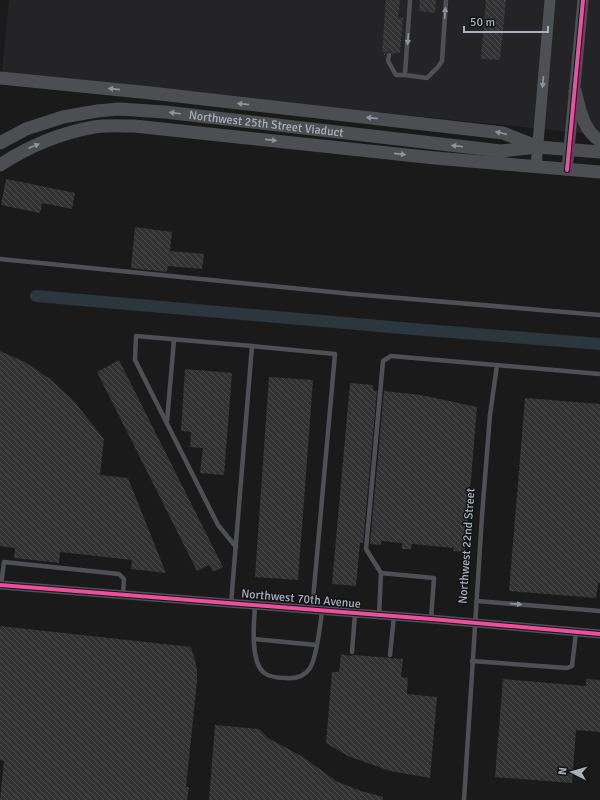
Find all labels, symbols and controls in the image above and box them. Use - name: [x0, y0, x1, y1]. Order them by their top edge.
- one-way arrow: [441, 7, 448, 19]
- scale bar: [464, 8, 548, 34]
- text: 50 m: [470, 15, 495, 30]
- one-way arrow: [404, 33, 411, 45]
- one-way arrow: [540, 76, 547, 88]
- one-way arrow: [108, 86, 120, 92]
- one-way arrow: [237, 100, 249, 107]
- street label: Northwest 25th Street Viaduct: [188, 107, 344, 140]
- one-way arrow: [169, 110, 181, 116]
- one-way arrow: [366, 115, 378, 121]
- one-way arrow: [495, 130, 508, 136]
- one-way arrow: [265, 137, 277, 143]
- one-way arrow: [29, 143, 40, 149]
- one-way arrow: [451, 143, 463, 149]
- one-way arrow: [394, 151, 406, 157]
- street label: Northwest 22nd Street: [455, 488, 479, 604]
- street label: Northwest 70th Avenue: [241, 586, 361, 612]
- one-way arrow: [510, 601, 522, 607]
- north arrow: [552, 752, 592, 792]
- text: N: [556, 767, 569, 775]

